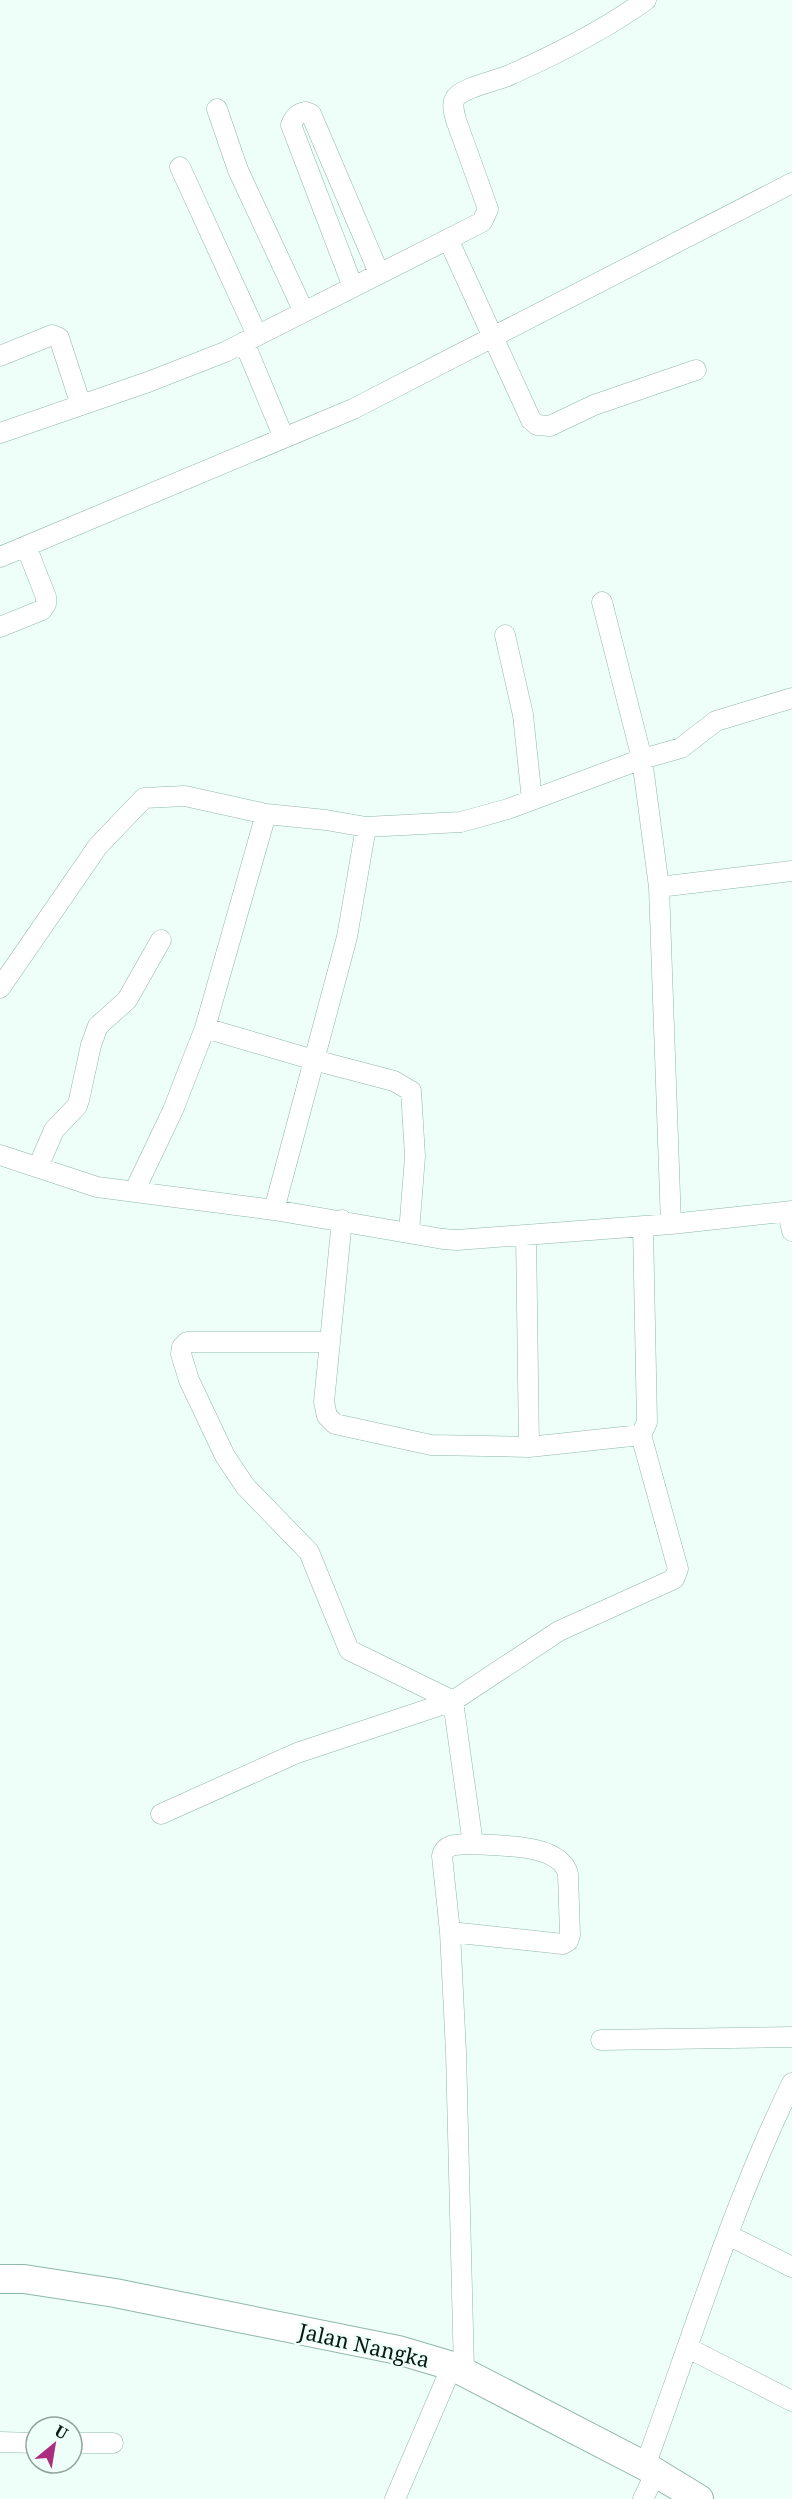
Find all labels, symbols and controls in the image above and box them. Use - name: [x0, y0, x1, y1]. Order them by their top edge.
- street label: Jalan Nangka: [295, 2316, 432, 2374]
- north arrow: [24, 2415, 84, 2475]
- text: U: [51, 2419, 72, 2445]

